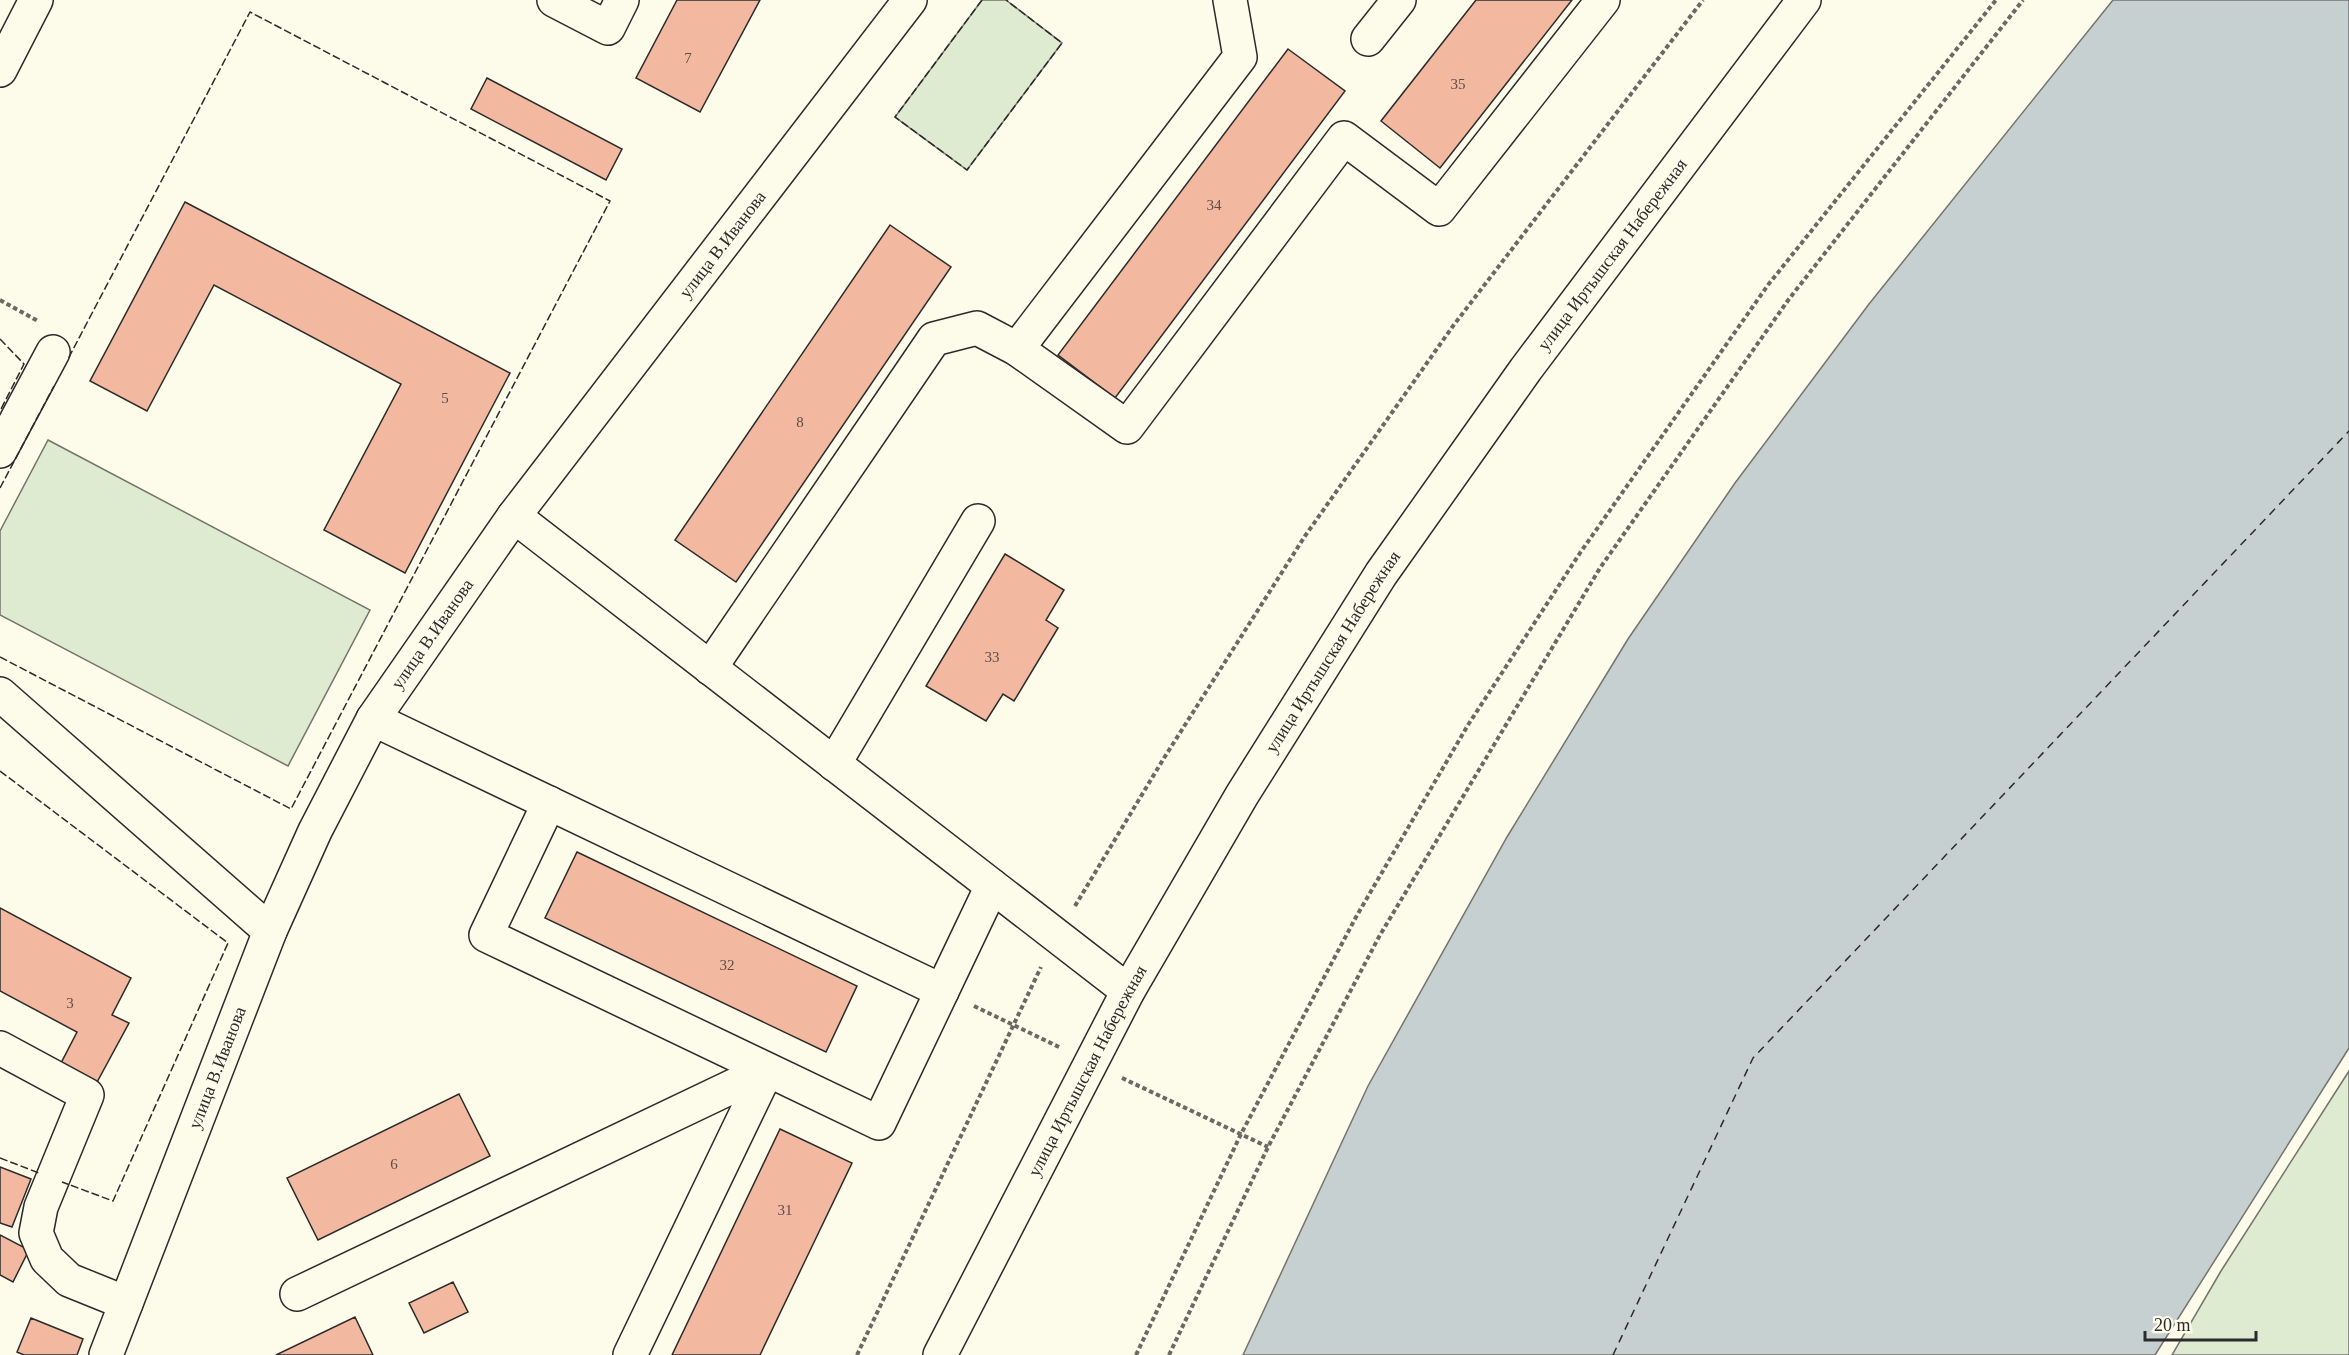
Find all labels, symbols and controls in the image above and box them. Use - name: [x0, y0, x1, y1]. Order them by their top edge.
- house number: 7: [684, 50, 692, 66]
- house number: 35: [1451, 76, 1466, 92]
- street label: улица Иртышская Набережная: [1534, 155, 1691, 354]
- street label: улица В.Иванова: [675, 187, 770, 302]
- house number: 34: [1207, 197, 1222, 213]
- house number: 5: [441, 390, 449, 406]
- house number: 8: [796, 414, 804, 430]
- street label: улица Иртышская Набережная: [1261, 547, 1404, 756]
- street label: улица В.Иванова: [387, 575, 477, 693]
- house number: 33: [985, 649, 1000, 665]
- house number: 32: [720, 957, 735, 973]
- street label: улица Иртышская Набережная: [1024, 962, 1151, 1180]
- house number: 3: [66, 995, 74, 1011]
- street label: улица В.Иванова: [184, 1004, 250, 1132]
- house number: 6: [390, 1156, 398, 1172]
- house number: 31: [778, 1202, 793, 1218]
- scale bar: [2145, 1304, 2256, 1342]
- text: 20 m: [2154, 1315, 2191, 1335]

